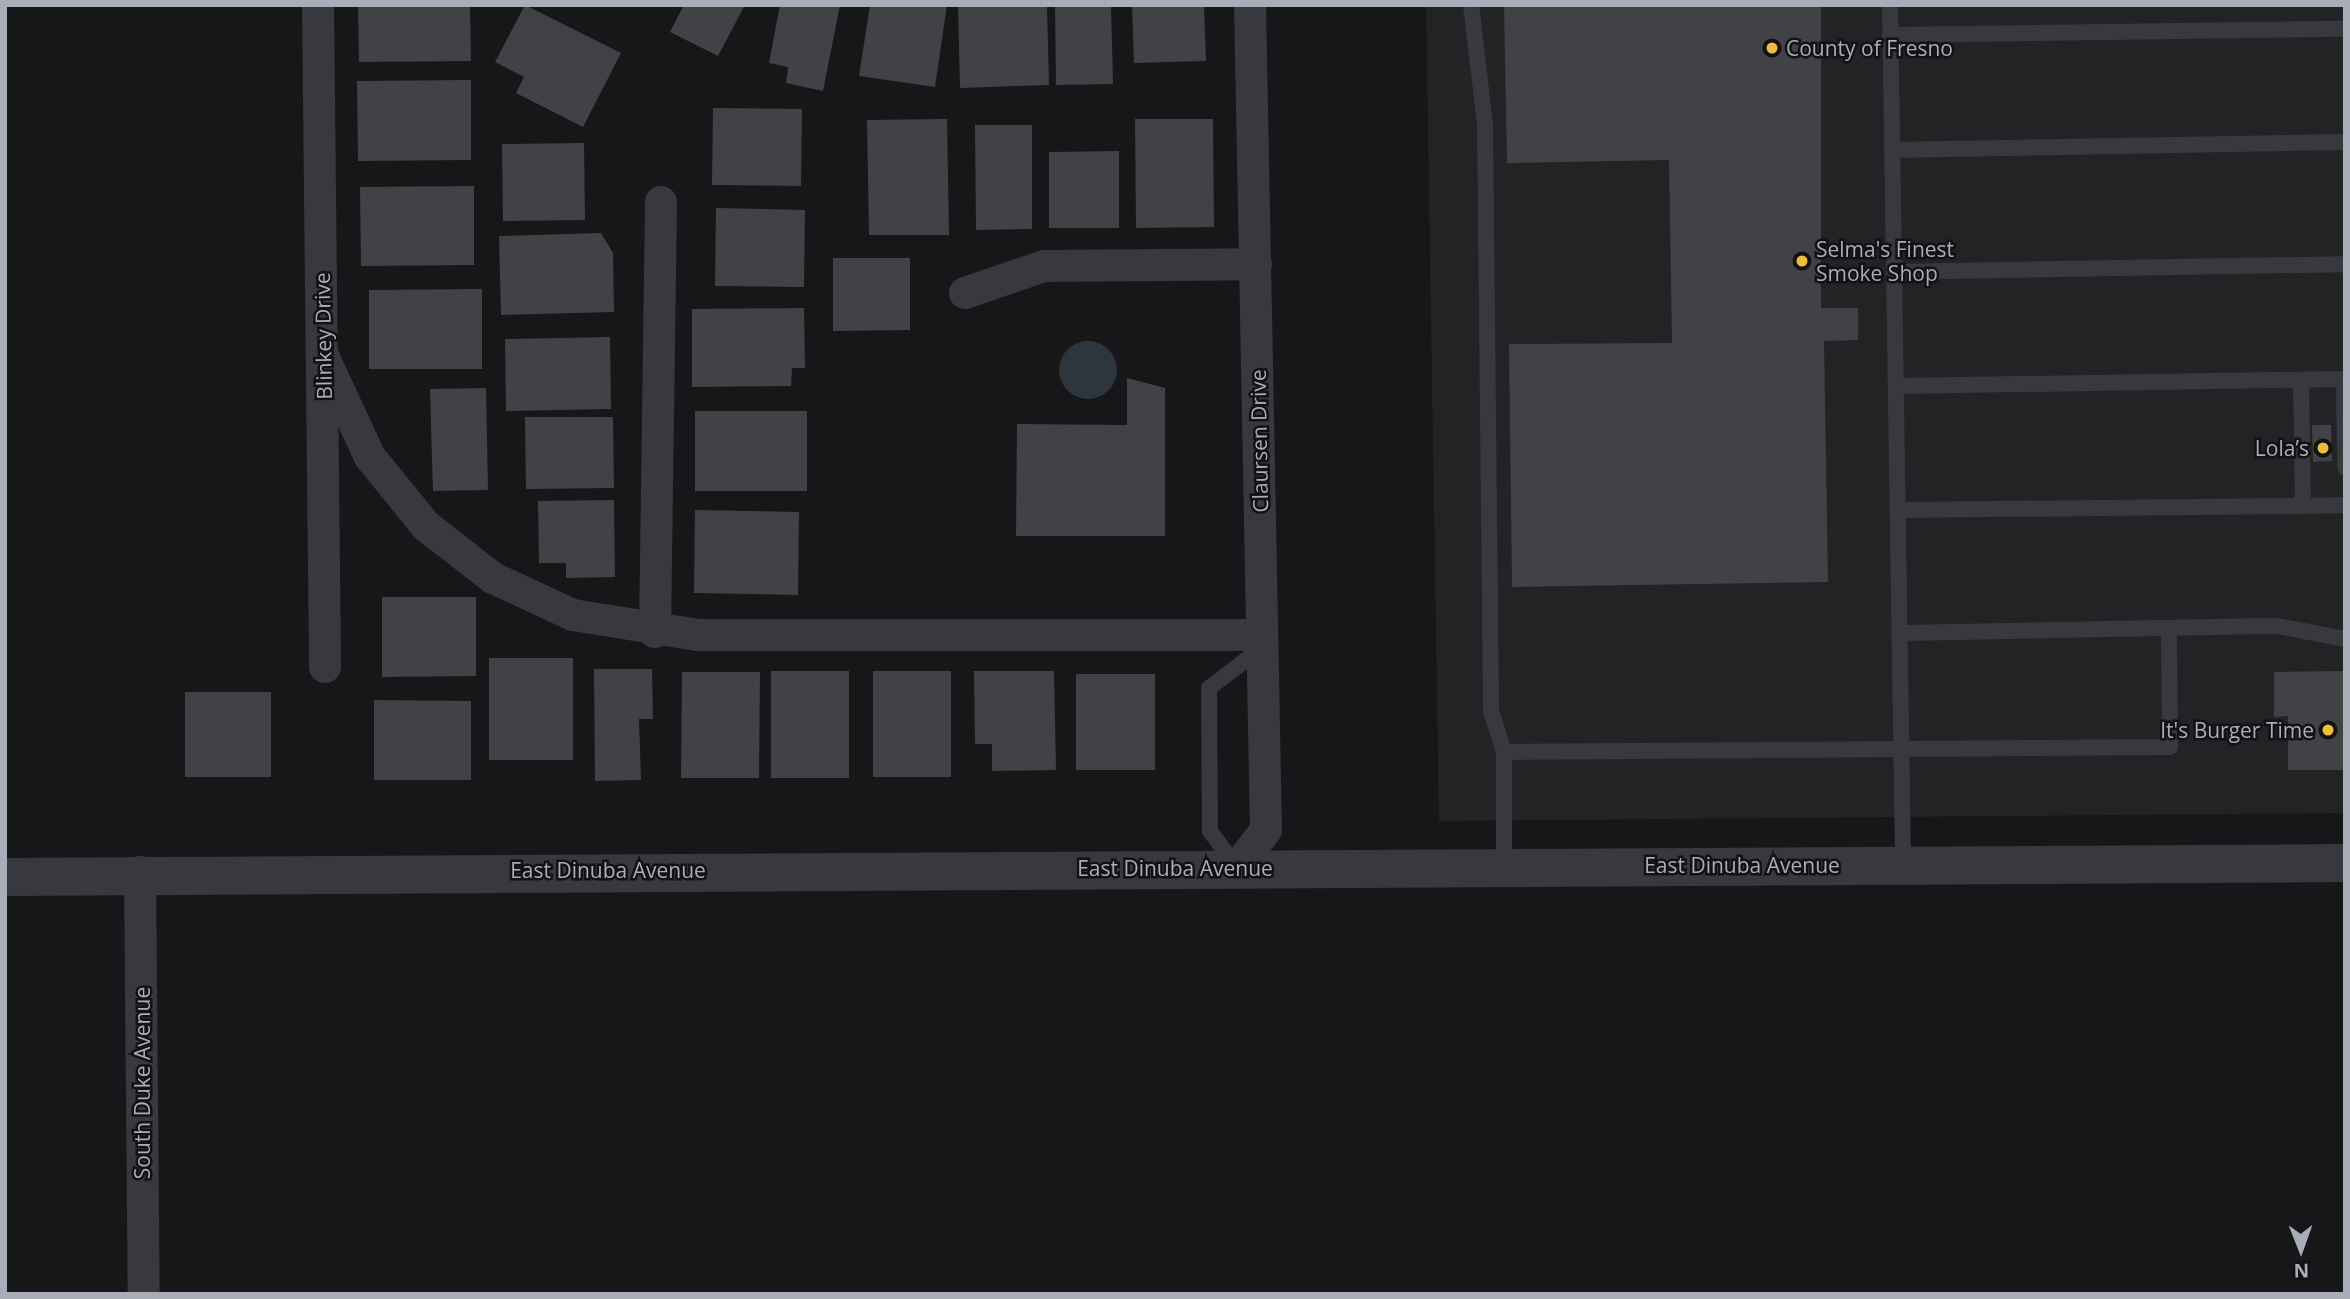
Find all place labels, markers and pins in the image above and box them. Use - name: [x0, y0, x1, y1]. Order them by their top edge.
- place label: County of Fresno: [1786, 35, 1953, 61]
- marker: County of Fresno: [1764, 40, 1780, 56]
- place label: Selma's Finest Smoke Shop: [1816, 236, 1954, 286]
- marker: Selma's Finest Smoke Shop: [1794, 253, 1810, 269]
- place label: Lola’s: [2255, 435, 2309, 461]
- marker: Lola’s: [2315, 440, 2331, 456]
- place label: It's Burger Time: [2160, 717, 2314, 743]
- marker: It's Burger Time: [2320, 722, 2336, 738]

